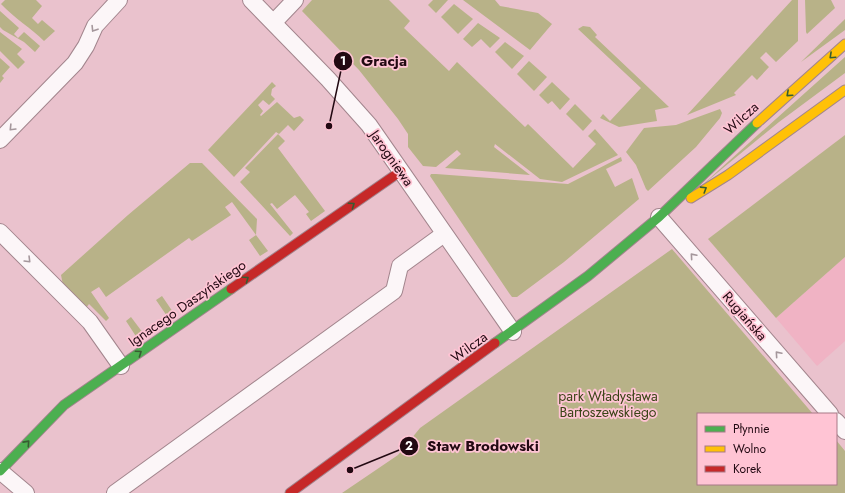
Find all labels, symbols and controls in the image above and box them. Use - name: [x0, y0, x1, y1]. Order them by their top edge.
- one-way arrow: [91, 25, 98, 32]
- callout: Gracja: [333, 48, 415, 75]
- text: Gracja: [361, 50, 407, 72]
- one-way arrow: [829, 51, 836, 58]
- text: 1: [340, 52, 346, 70]
- one-way arrow: [786, 90, 794, 97]
- street label: Wilcza: [719, 97, 763, 139]
- one-way arrow: [9, 123, 17, 131]
- street label: Jarogniewa: [364, 124, 419, 190]
- one-way arrow: [700, 186, 707, 194]
- one-way arrow: [348, 203, 355, 210]
- one-way arrow: [690, 254, 697, 261]
- one-way arrow: [23, 255, 31, 263]
- street label: Ignacego Daszyńskiego: [124, 255, 250, 351]
- one-way arrow: [241, 277, 248, 284]
- street label: Rugiańska: [718, 287, 772, 345]
- street label: Wilcza: [447, 327, 491, 367]
- one-way arrow: [134, 351, 141, 358]
- one-way arrow: [776, 352, 783, 359]
- park label: park Władysława Bartoszewskiego: [558, 386, 658, 422]
- legend: [697, 413, 837, 485]
- text: Płynnie: [733, 420, 770, 438]
- callout: Staw Brodowski: [399, 432, 547, 459]
- text: Staw Brodowski: [427, 435, 539, 457]
- text: 2: [405, 437, 413, 455]
- one-way arrow: [22, 440, 30, 448]
- text: Wolno: [733, 440, 767, 458]
- text: Korek: [733, 460, 762, 478]

